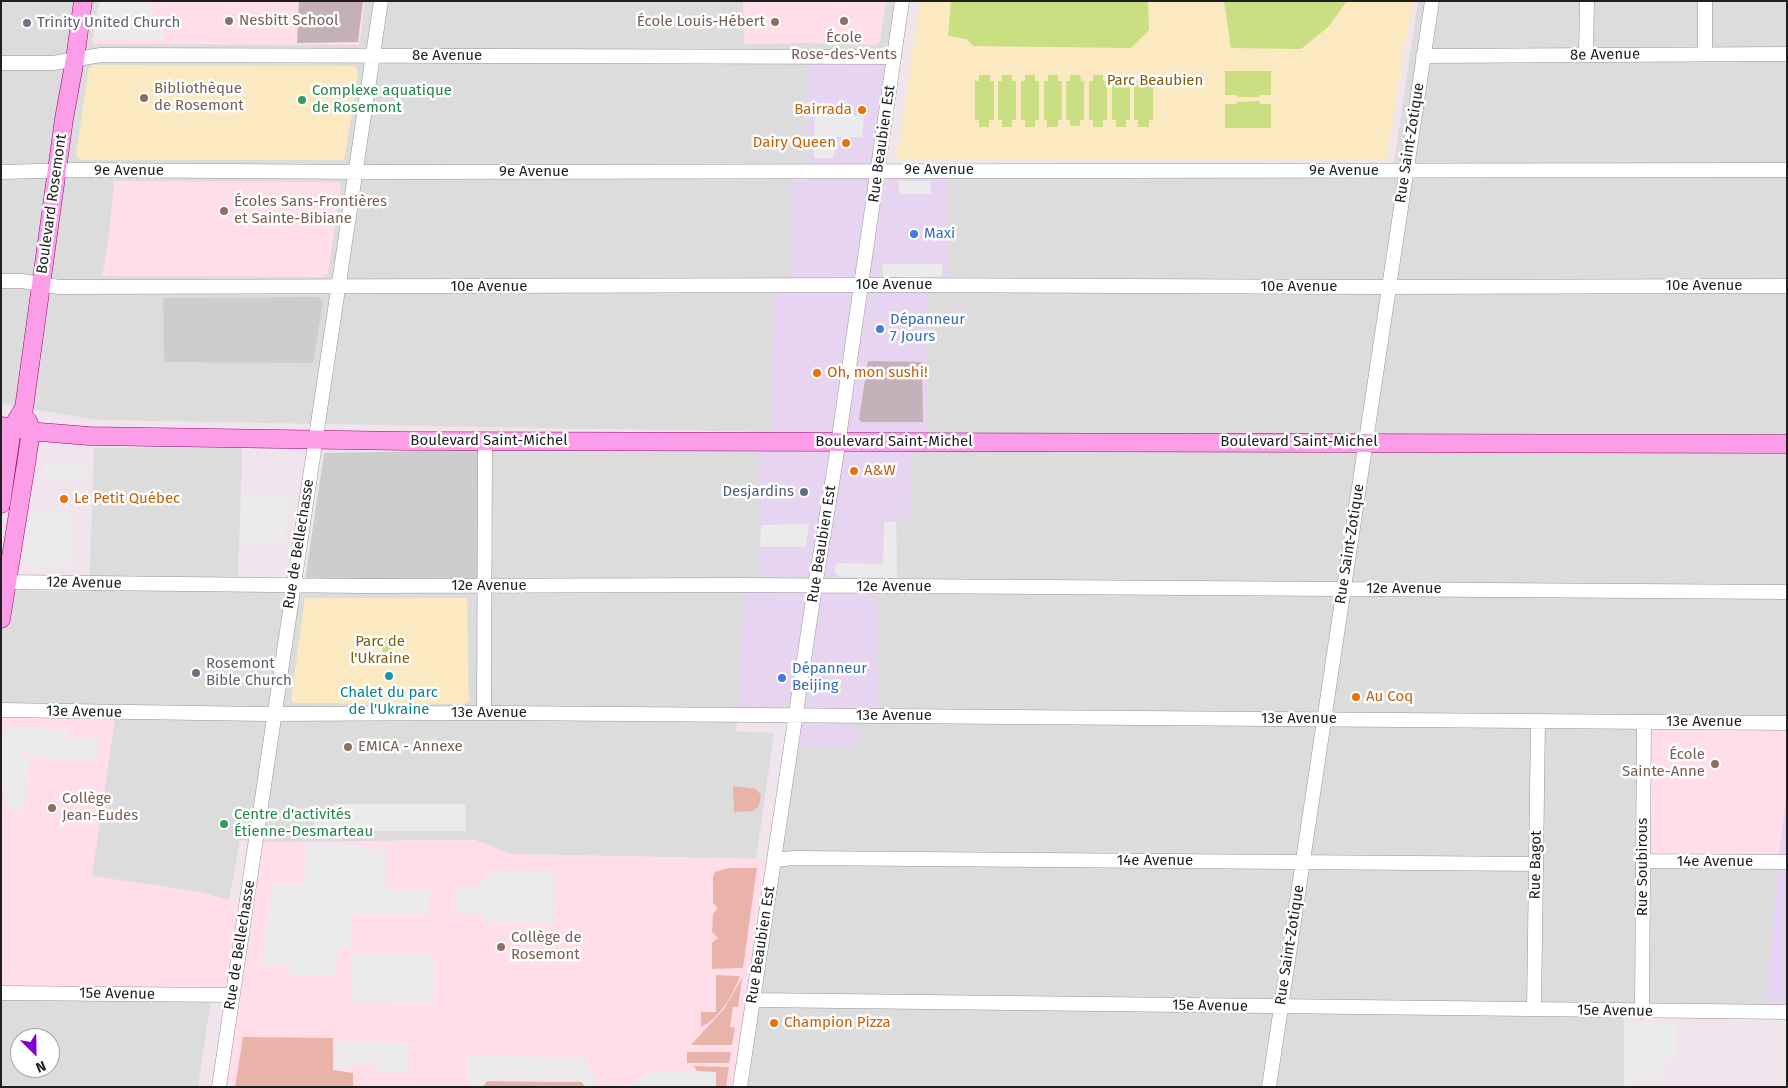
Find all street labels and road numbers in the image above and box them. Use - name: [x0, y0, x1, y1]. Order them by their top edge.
- street label: 8e Avenue: [1570, 45, 1640, 65]
- street label: 8e Avenue: [412, 47, 482, 65]
- street label: Rue Saint-Zotique: [1392, 82, 1428, 204]
- street label: Rue Beaubien Est: [865, 84, 899, 204]
- street label: Boulevard Rosemont: [33, 133, 71, 275]
- street label: 9e Avenue: [904, 161, 974, 179]
- street label: 9e Avenue: [94, 162, 164, 180]
- street label: 9e Avenue: [1309, 162, 1379, 180]
- street label: 9e Avenue: [499, 163, 569, 181]
- street label: 10e Avenue: [856, 276, 932, 294]
- street label: 10e Avenue: [1666, 277, 1742, 295]
- street label: 10e Avenue: [451, 278, 527, 296]
- street label: 10e Avenue: [1261, 278, 1337, 296]
- street label: Boulevard Saint-Michel: [410, 432, 568, 450]
- street label: Boulevard Saint-Michel: [815, 433, 973, 451]
- street label: Boulevard Saint-Michel: [1220, 433, 1378, 451]
- street label: Rue de Bellechasse: [280, 478, 318, 610]
- street label: Rue Saint-Zotique: [1332, 483, 1368, 605]
- street label: Rue Beaubien Est: [804, 484, 840, 604]
- street label: 12e Avenue: [46, 573, 122, 593]
- street label: 12e Avenue: [451, 577, 527, 595]
- street label: 12e Avenue: [856, 578, 932, 596]
- street label: 12e Avenue: [1366, 580, 1442, 598]
- street label: 13e Avenue: [46, 702, 122, 722]
- street label: 13e Avenue: [451, 704, 527, 722]
- street label: 13e Avenue: [856, 707, 932, 725]
- street label: 13e Avenue: [1261, 710, 1337, 728]
- street label: 13e Avenue: [1666, 713, 1742, 731]
- street label: Rue Soubirous: [1634, 818, 1652, 916]
- street label: Rue Bagot: [1526, 830, 1546, 900]
- street label: 14e Avenue: [1117, 852, 1193, 870]
- street label: 14e Avenue: [1677, 853, 1753, 871]
- street label: Rue de Bellechasse: [221, 879, 259, 1011]
- street label: Rue Saint-Zotique: [1272, 884, 1308, 1006]
- street label: Rue Beaubien Est: [743, 885, 779, 1005]
- street label: 15e Avenue: [79, 984, 155, 1004]
- street label: 15e Avenue: [1172, 996, 1248, 1016]
- street label: 15e Avenue: [1577, 1001, 1653, 1021]

